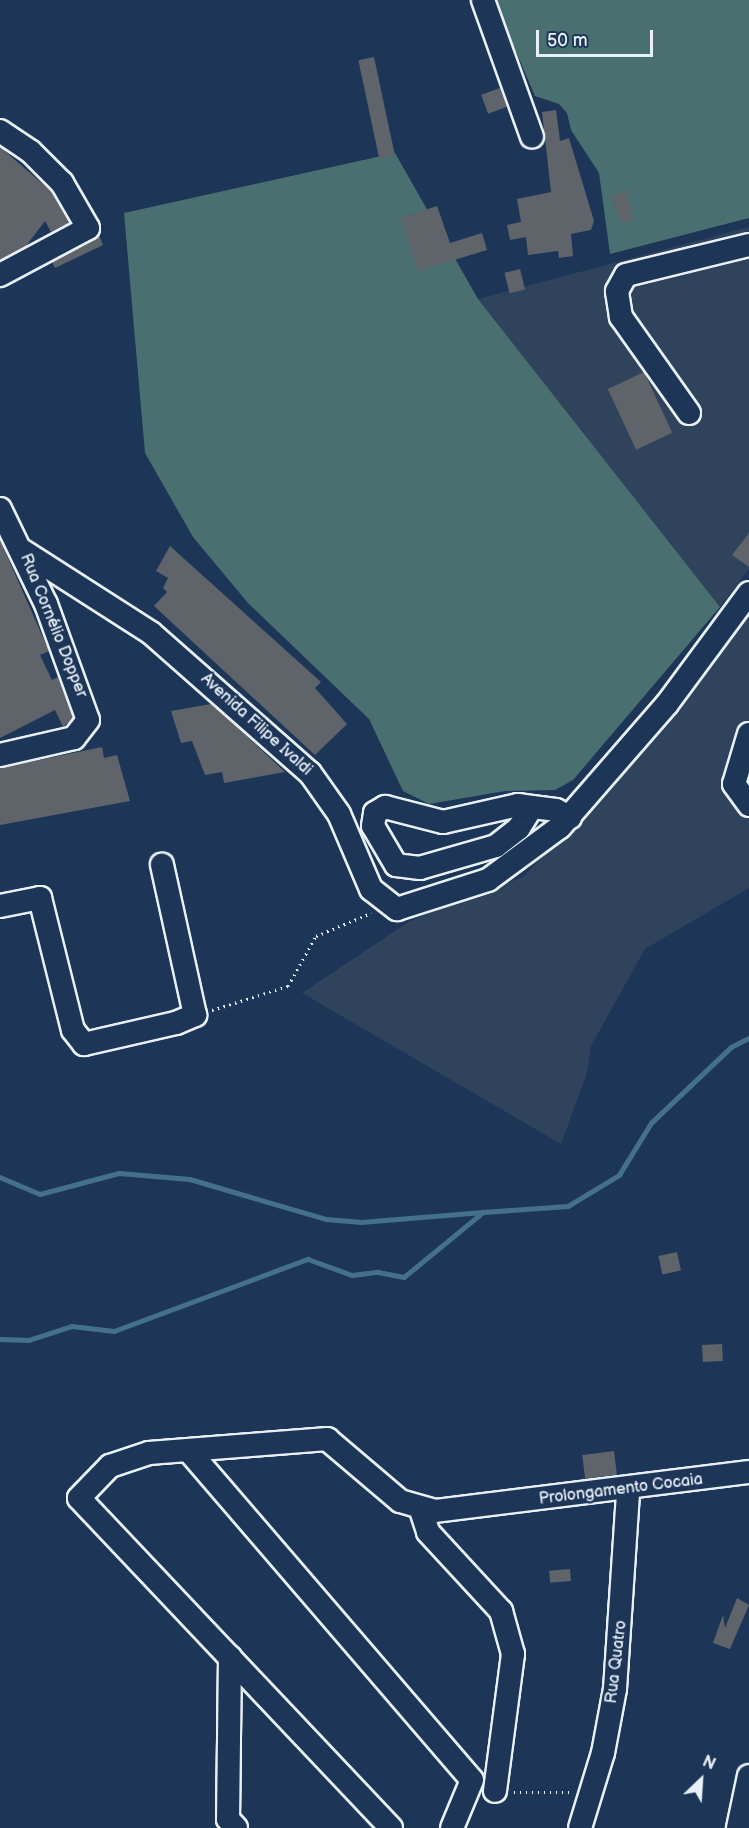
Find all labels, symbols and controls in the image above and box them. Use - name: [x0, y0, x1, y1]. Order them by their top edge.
- scale bar: [539, 18, 656, 56]
- text: 50 m: [547, 30, 588, 51]
- street label: Rua Cornélio Dopper: [15, 551, 91, 701]
- street label: Avenida Filipe Ivaldi: [196, 670, 316, 780]
- street label: Prolongamento Cocaia: [538, 1470, 704, 1510]
- street label: Rua Quatro: [602, 1619, 632, 1705]
- north arrow: [671, 1750, 731, 1810]
- text: N: [699, 1752, 718, 1774]

